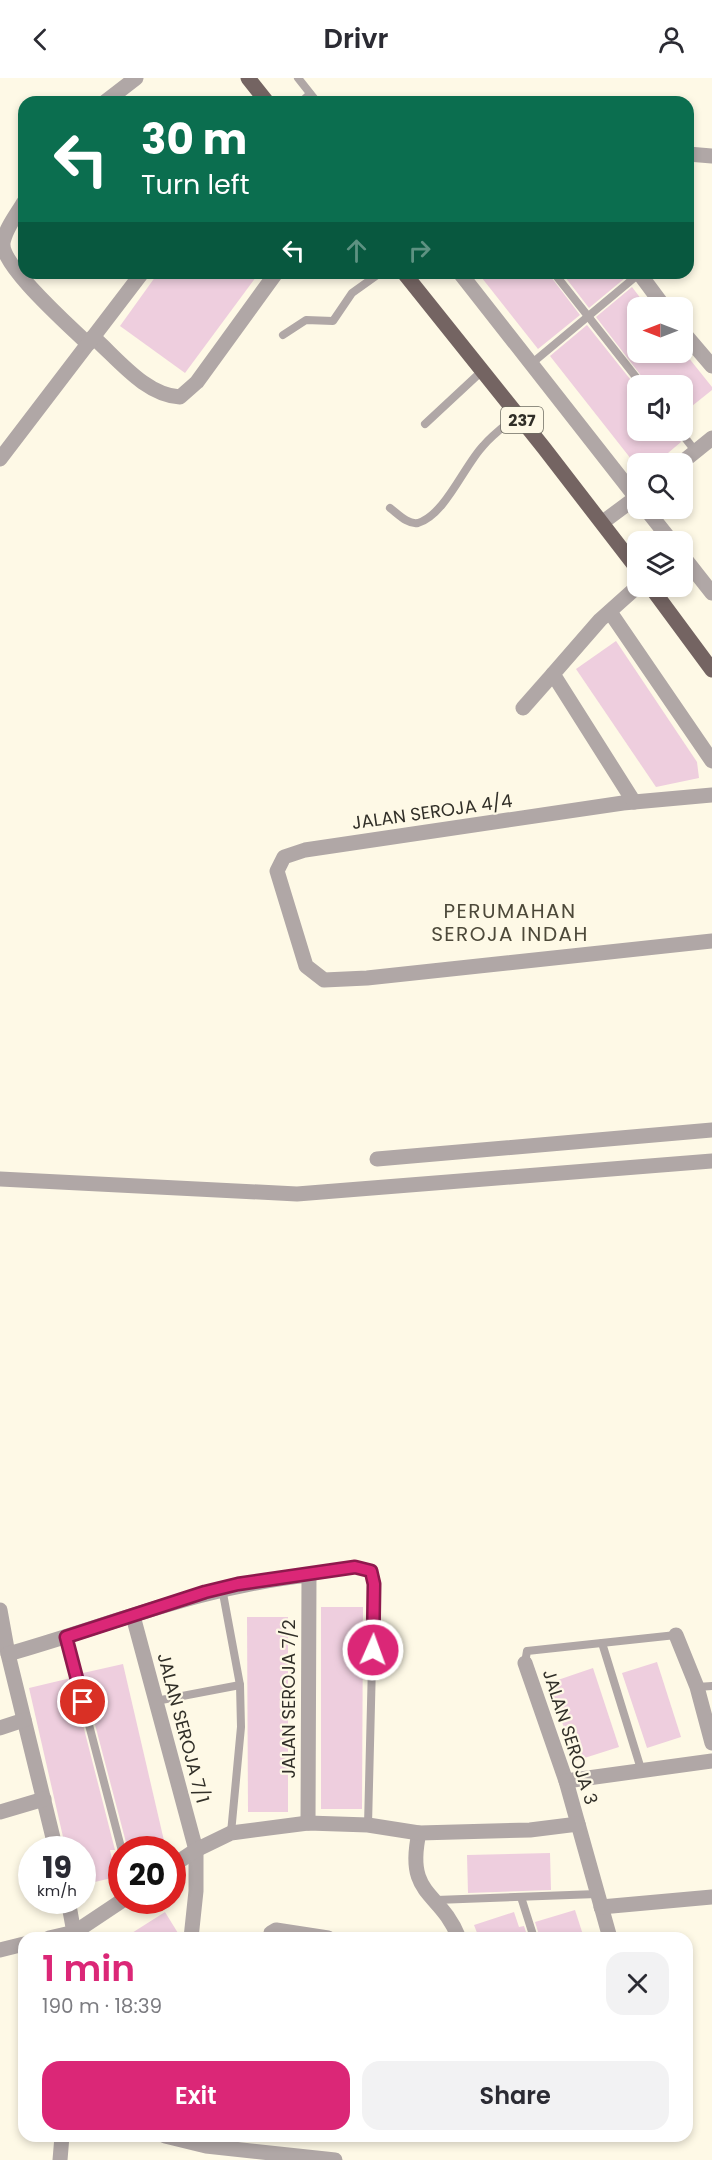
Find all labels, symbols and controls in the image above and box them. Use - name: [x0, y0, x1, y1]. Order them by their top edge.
- text: Drivr: [324, 20, 388, 57]
- icon: back: [24, 23, 57, 56]
- icon: person: [655, 23, 688, 56]
- text: 30 m: [141, 110, 247, 169]
- icon: left: [42, 120, 120, 198]
- text: Turn left: [141, 166, 250, 203]
- icon: left: [277, 234, 310, 267]
- icon: ahead: [340, 234, 373, 267]
- icon: right: [403, 234, 436, 267]
- north arrow: [627, 297, 693, 363]
- map controls: [627, 297, 693, 597]
- button: sound: [627, 375, 693, 441]
- road number: 237: [501, 407, 543, 433]
- button: search: [627, 453, 693, 519]
- button: layers: [627, 531, 693, 597]
- street label: JALAN SEROJA 4/4: [350, 788, 514, 835]
- district label: PERUMAHAN SEROJA INDAH: [431, 897, 589, 948]
- position arrow: [341, 1618, 405, 1682]
- street label: JALAN SEROJA 7/2: [276, 1619, 301, 1779]
- street label: JALAN SEROJA 7/1: [151, 1650, 216, 1806]
- street label: JALAN SEROJA 3: [537, 1666, 604, 1808]
- pin: [57, 1676, 108, 1727]
- icon: arrive: [66, 1685, 99, 1718]
- speed limit sign: 20: [108, 1836, 186, 1914]
- text: 19: [42, 1846, 72, 1889]
- text: km/h: [37, 1880, 77, 1901]
- text: 1 min: [42, 1943, 135, 1994]
- button: close: [606, 1952, 669, 2015]
- text: 190 m · 18:39: [42, 1992, 162, 2020]
- button: Exit: [42, 2061, 350, 2130]
- button: Share: [362, 2061, 669, 2130]

